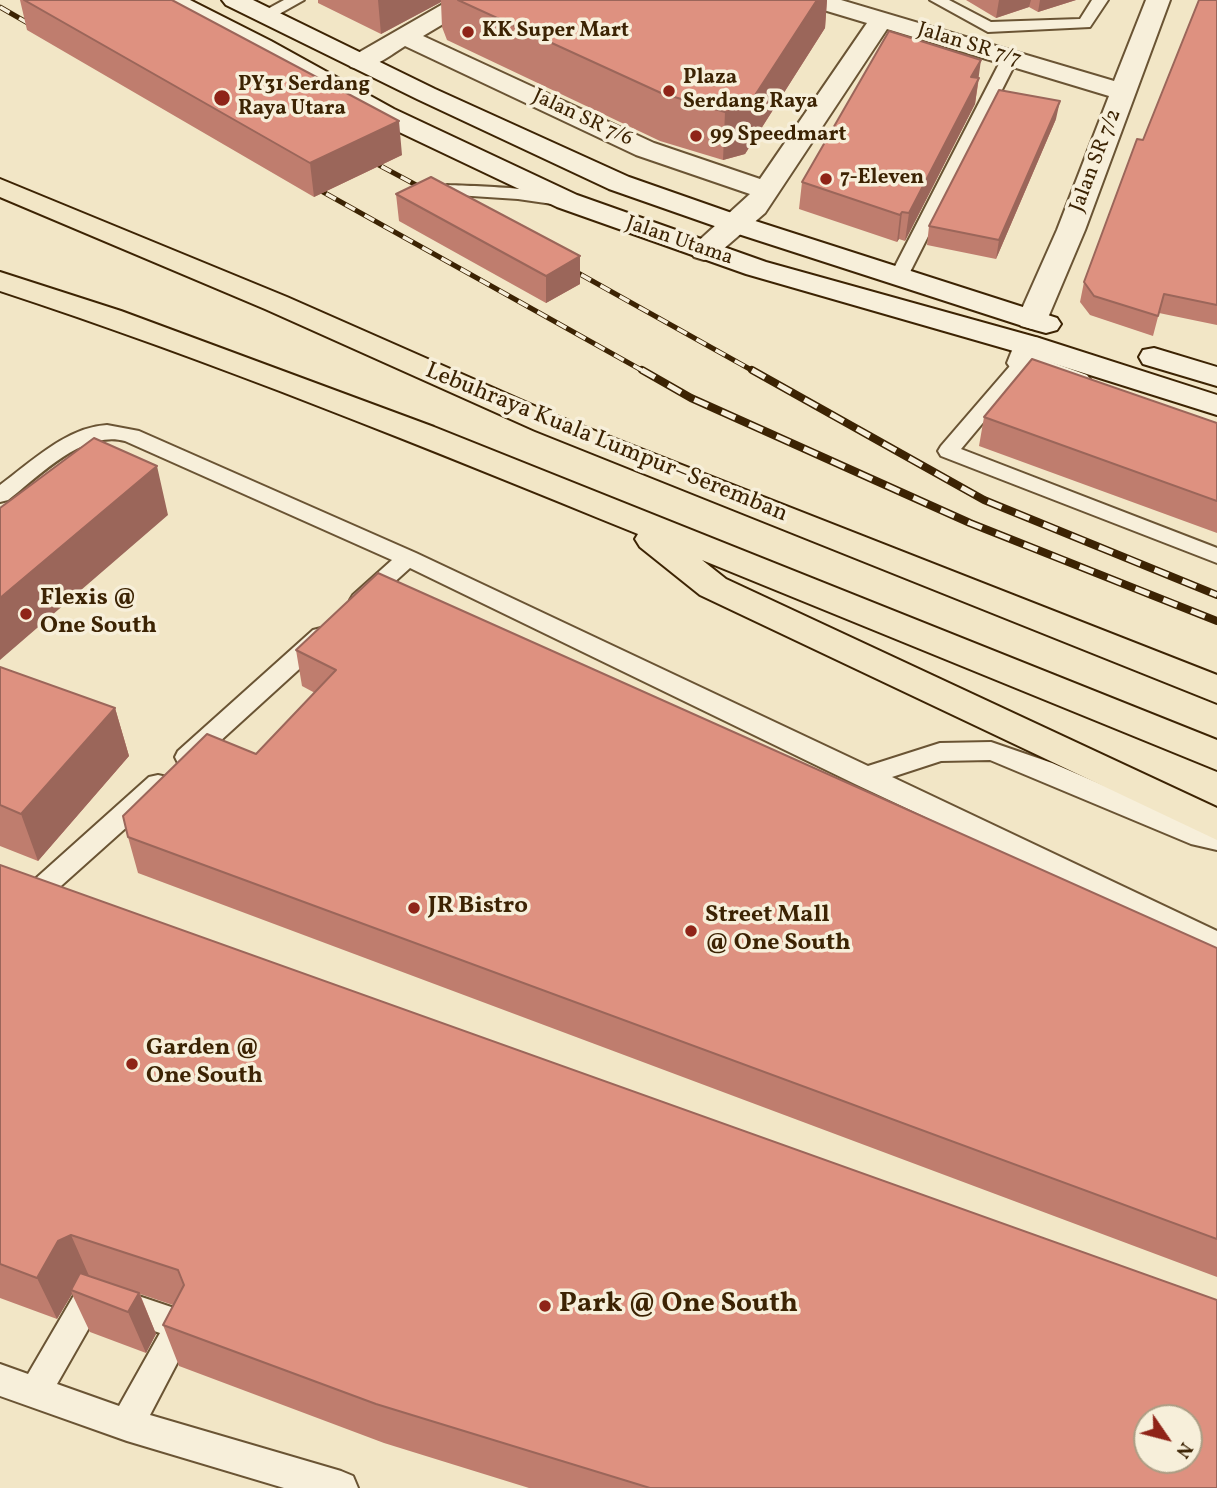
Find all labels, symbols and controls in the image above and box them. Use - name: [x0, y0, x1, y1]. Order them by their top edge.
- street label: Jalan SR 7/7: [914, 18, 1024, 74]
- place label: KK Super Mart: [482, 19, 629, 45]
- marker: KK Super Mart: [460, 24, 476, 40]
- place label: Plaza Serdang Raya: [683, 66, 818, 116]
- place label: PY31 Serdang Raya Utara: [238, 73, 370, 123]
- marker: Plaza Serdang Raya: [661, 83, 677, 99]
- street label: Jalan SR 7/6: [528, 85, 636, 153]
- marker: PY31 Serdang Raya Utara: [212, 88, 232, 108]
- street label: Jalan SR 7/2: [1066, 106, 1128, 216]
- place label: 99 Speedmart: [710, 123, 846, 149]
- marker: 99 Speedmart: [688, 128, 704, 144]
- place label: 7-Eleven: [840, 166, 924, 192]
- marker: 7-Eleven: [818, 171, 834, 187]
- street label: Jalan Utama: [622, 212, 736, 272]
- street label: Lebuhraya Kuala Lumpur–Seremban: [421, 358, 791, 530]
- place label: Flexis @ One South: [40, 586, 157, 642]
- marker: Flexis @ One South: [18, 606, 34, 622]
- place label: JR Bistro: [428, 894, 528, 922]
- marker: JR Bistro: [406, 900, 422, 916]
- place label: Street Mall @ One South: [705, 903, 851, 959]
- marker: Street Mall @ One South: [683, 923, 699, 939]
- place label: Garden @ One South: [146, 1036, 263, 1092]
- marker: Garden @ One South: [124, 1056, 140, 1072]
- place label: Park @ One South: [559, 1289, 798, 1323]
- marker: Park @ One South: [537, 1298, 553, 1314]
- north arrow: [1133, 1404, 1203, 1474]
- text: N: [1169, 1437, 1198, 1463]

